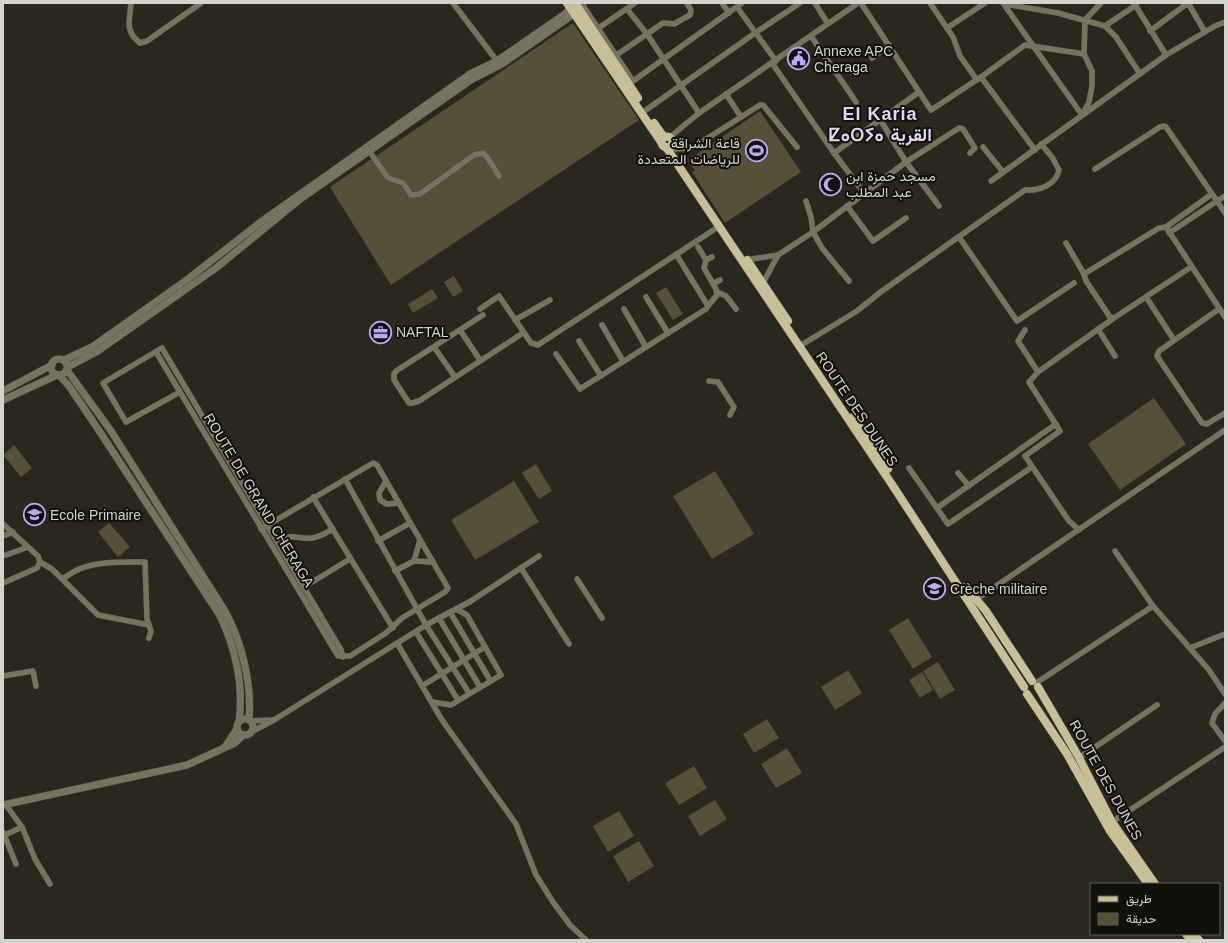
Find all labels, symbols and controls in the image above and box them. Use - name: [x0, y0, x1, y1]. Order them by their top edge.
- place label: Annexe APC Cheraga: [814, 43, 893, 75]
- public building icon: Annexe APC Cheraga: [785, 46, 811, 72]
- district label: El Karia ⵇⴰⵔⵢⴰ القرية: [828, 104, 932, 146]
- place label: قاعة الشراقة للرياضات المتعددة: [638, 135, 740, 168]
- sports icon: قاعة الشراقة للرياضات المتعددة: [743, 138, 769, 164]
- place label: مسجد حمزة ابن عبد المطلب: [846, 168, 936, 201]
- mosque icon: مسجد حمزة ابن عبد المطلب: [817, 171, 843, 197]
- office icon: NAFTAL: [368, 319, 394, 345]
- place label: NAFTAL: [396, 324, 449, 340]
- street label: ROUTE DES DUNES: [813, 349, 901, 469]
- street label: ROUTE DE GRAND CHERAGA: [201, 410, 318, 590]
- school or university icon: Ecole Primaire: [21, 502, 47, 528]
- place label: Ecole Primaire: [50, 507, 141, 523]
- school or university icon: Crèche militaire: [921, 576, 947, 602]
- place label: Crèche militaire: [950, 581, 1047, 597]
- street label: ROUTE DES DUNES: [1066, 717, 1146, 843]
- legend: [1090, 883, 1220, 935]
- text: طريق: [1126, 892, 1152, 907]
- text: حديقة: [1126, 912, 1156, 926]

